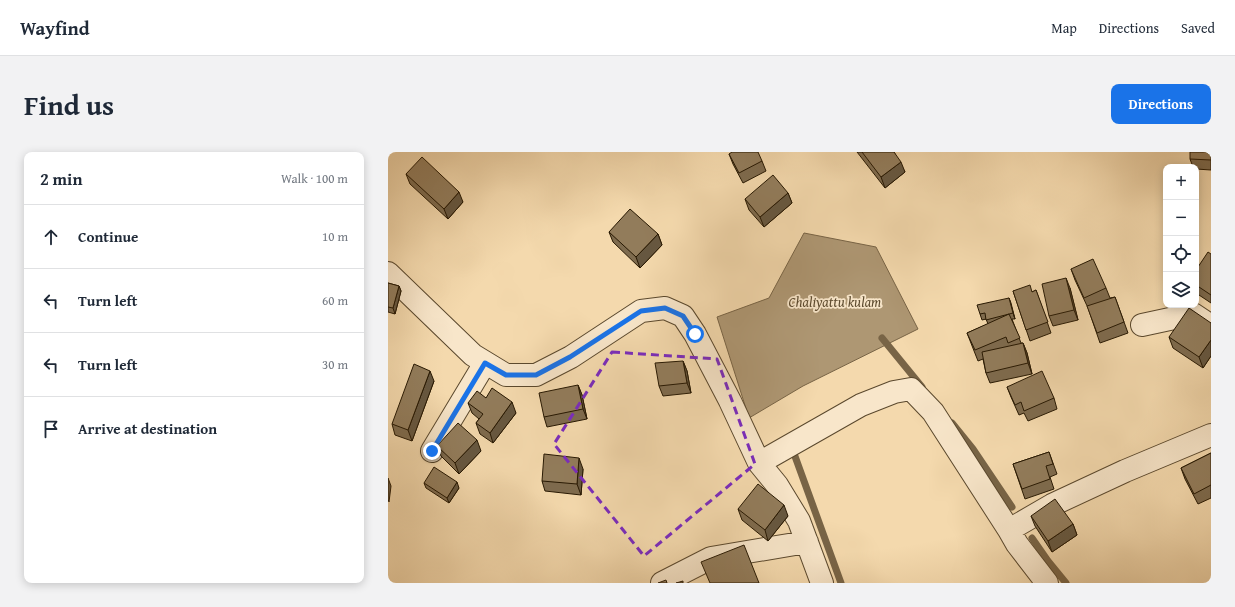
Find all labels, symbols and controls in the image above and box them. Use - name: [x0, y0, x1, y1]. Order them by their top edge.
- text: Wayfind: [20, 14, 90, 42]
- text: Map: [1051, 18, 1077, 38]
- text: Directions: [1099, 18, 1159, 38]
- text: Saved: [1181, 18, 1215, 38]
- text: Find us: [24, 84, 114, 125]
- button: Directions: [1111, 84, 1211, 124]
- map controls: [1163, 164, 1199, 308]
- button: +: [1163, 164, 1199, 200]
- text: 2 min: [40, 166, 82, 191]
- text: Walk · 100 m: [281, 169, 348, 188]
- button: −: [1163, 200, 1199, 236]
- icon: ahead: [40, 226, 62, 248]
- text: Continue: [78, 226, 139, 247]
- text: 10 m: [322, 227, 348, 246]
- button: locate: [1163, 236, 1199, 272]
- button: layers: [1163, 272, 1199, 308]
- icon: left: [40, 290, 62, 312]
- text: Turn left: [78, 290, 137, 311]
- text: 60 m: [322, 291, 348, 310]
- water label: Chaliyattu kulam: [789, 292, 881, 312]
- route start: [686, 325, 704, 343]
- icon: left: [40, 354, 62, 376]
- text: Turn left: [78, 354, 137, 375]
- text: 30 m: [322, 355, 348, 374]
- icon: arrive: [40, 418, 62, 440]
- text: Arrive at destination: [78, 418, 217, 439]
- route end: [423, 442, 441, 460]

